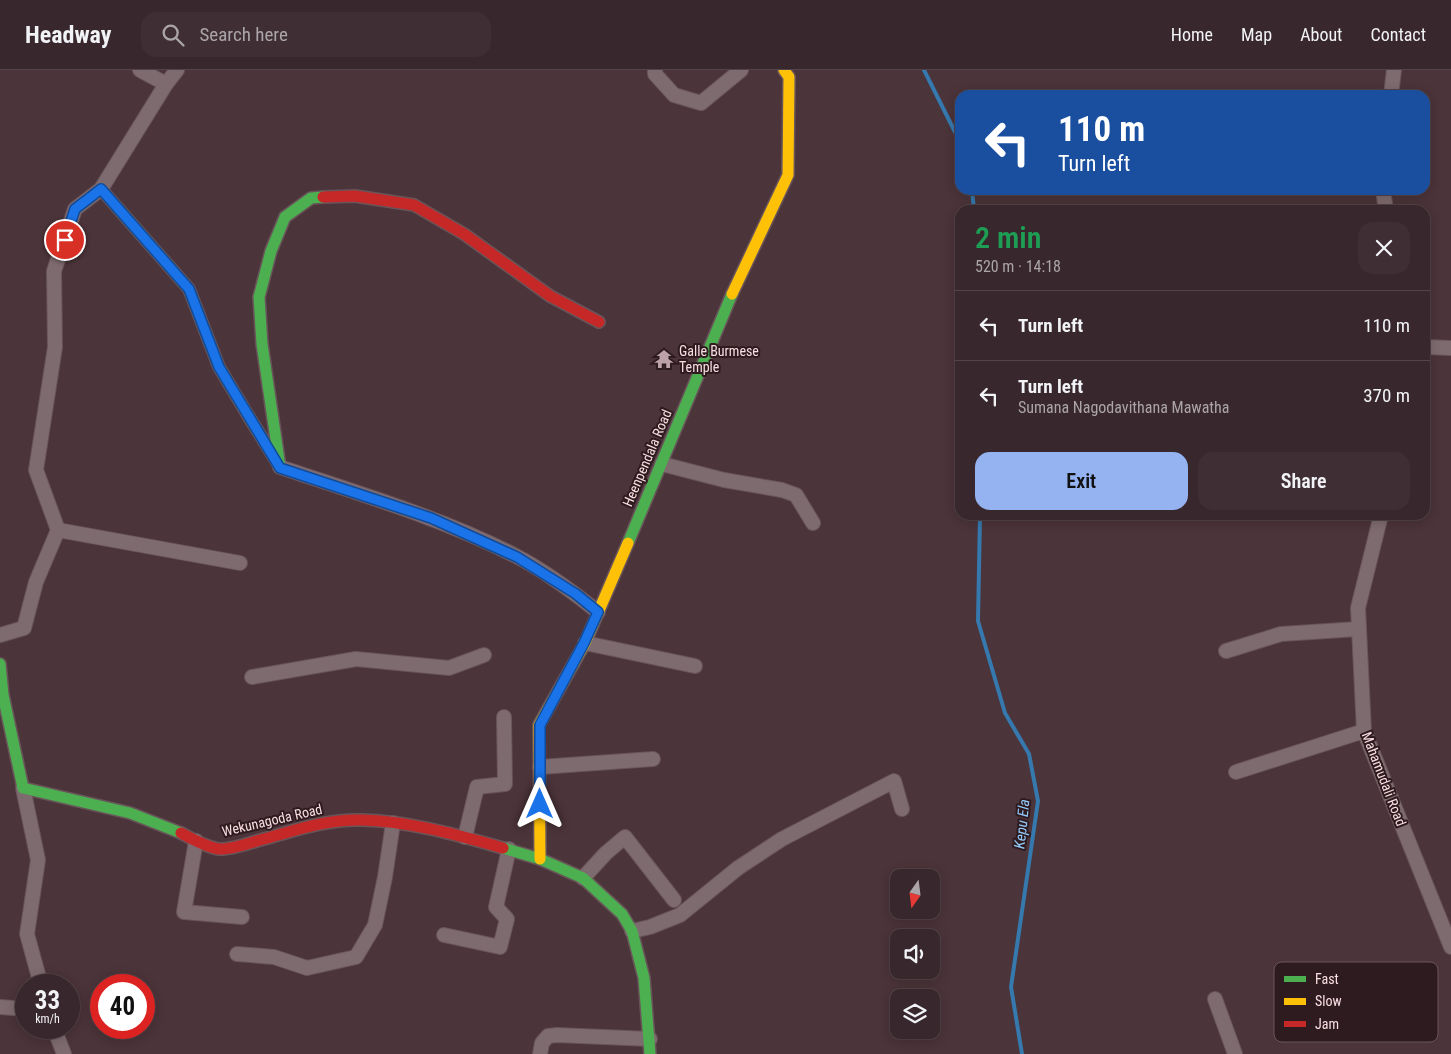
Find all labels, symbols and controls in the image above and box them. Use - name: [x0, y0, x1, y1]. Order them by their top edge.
- search box: [141, 12, 491, 57]
- text: Headway: [25, 21, 111, 49]
- icon: search: [159, 21, 187, 49]
- text: Search here: [199, 23, 288, 46]
- text: Home: [1171, 24, 1213, 45]
- text: Map: [1241, 24, 1272, 45]
- text: About: [1300, 24, 1342, 45]
- text: Contact: [1370, 24, 1426, 45]
- text: 110 m: [1058, 109, 1145, 150]
- icon: left: [975, 110, 1040, 175]
- text: Turn left: [1058, 151, 1130, 176]
- pin: [44, 219, 86, 261]
- text: 2 min: [975, 220, 1041, 255]
- button: close: [1358, 222, 1410, 274]
- icon: arrive: [51, 226, 79, 254]
- text: 520 m · 14:18: [975, 257, 1061, 276]
- icon: left: [975, 312, 1003, 340]
- text: Turn left: [1018, 314, 1083, 337]
- text: 110 m: [1363, 314, 1410, 337]
- place label: Galle Burmese Temple: [679, 343, 759, 375]
- temple icon: Galle Burmese Temple: [653, 348, 675, 370]
- text: Turn left: [1018, 375, 1083, 398]
- icon: left: [975, 382, 1003, 410]
- text: 370 m: [1363, 384, 1410, 407]
- text: Sumana Nagodavithana Mawatha: [1018, 398, 1229, 417]
- street label: Heenpendala Road: [619, 407, 675, 509]
- button: Exit: [975, 452, 1188, 510]
- button: Share: [1198, 452, 1410, 510]
- street label: Mahamudali Road: [1359, 730, 1409, 828]
- position arrow: [513, 777, 565, 829]
- water label: Kepu Ela: [1010, 798, 1034, 850]
- street label: Wekunagoda Road: [220, 801, 324, 839]
- north arrow: [890, 869, 940, 919]
- map controls: [890, 869, 940, 1039]
- button: sound: [890, 929, 940, 979]
- legend: [1274, 962, 1438, 1042]
- text: Fast: [1315, 971, 1339, 987]
- speed limit sign: 40: [90, 974, 155, 1039]
- text: 33: [35, 986, 60, 1015]
- button: layers: [890, 989, 940, 1039]
- text: Slow: [1315, 993, 1342, 1009]
- text: km/h: [35, 1012, 60, 1026]
- text: Jam: [1315, 1016, 1339, 1032]

